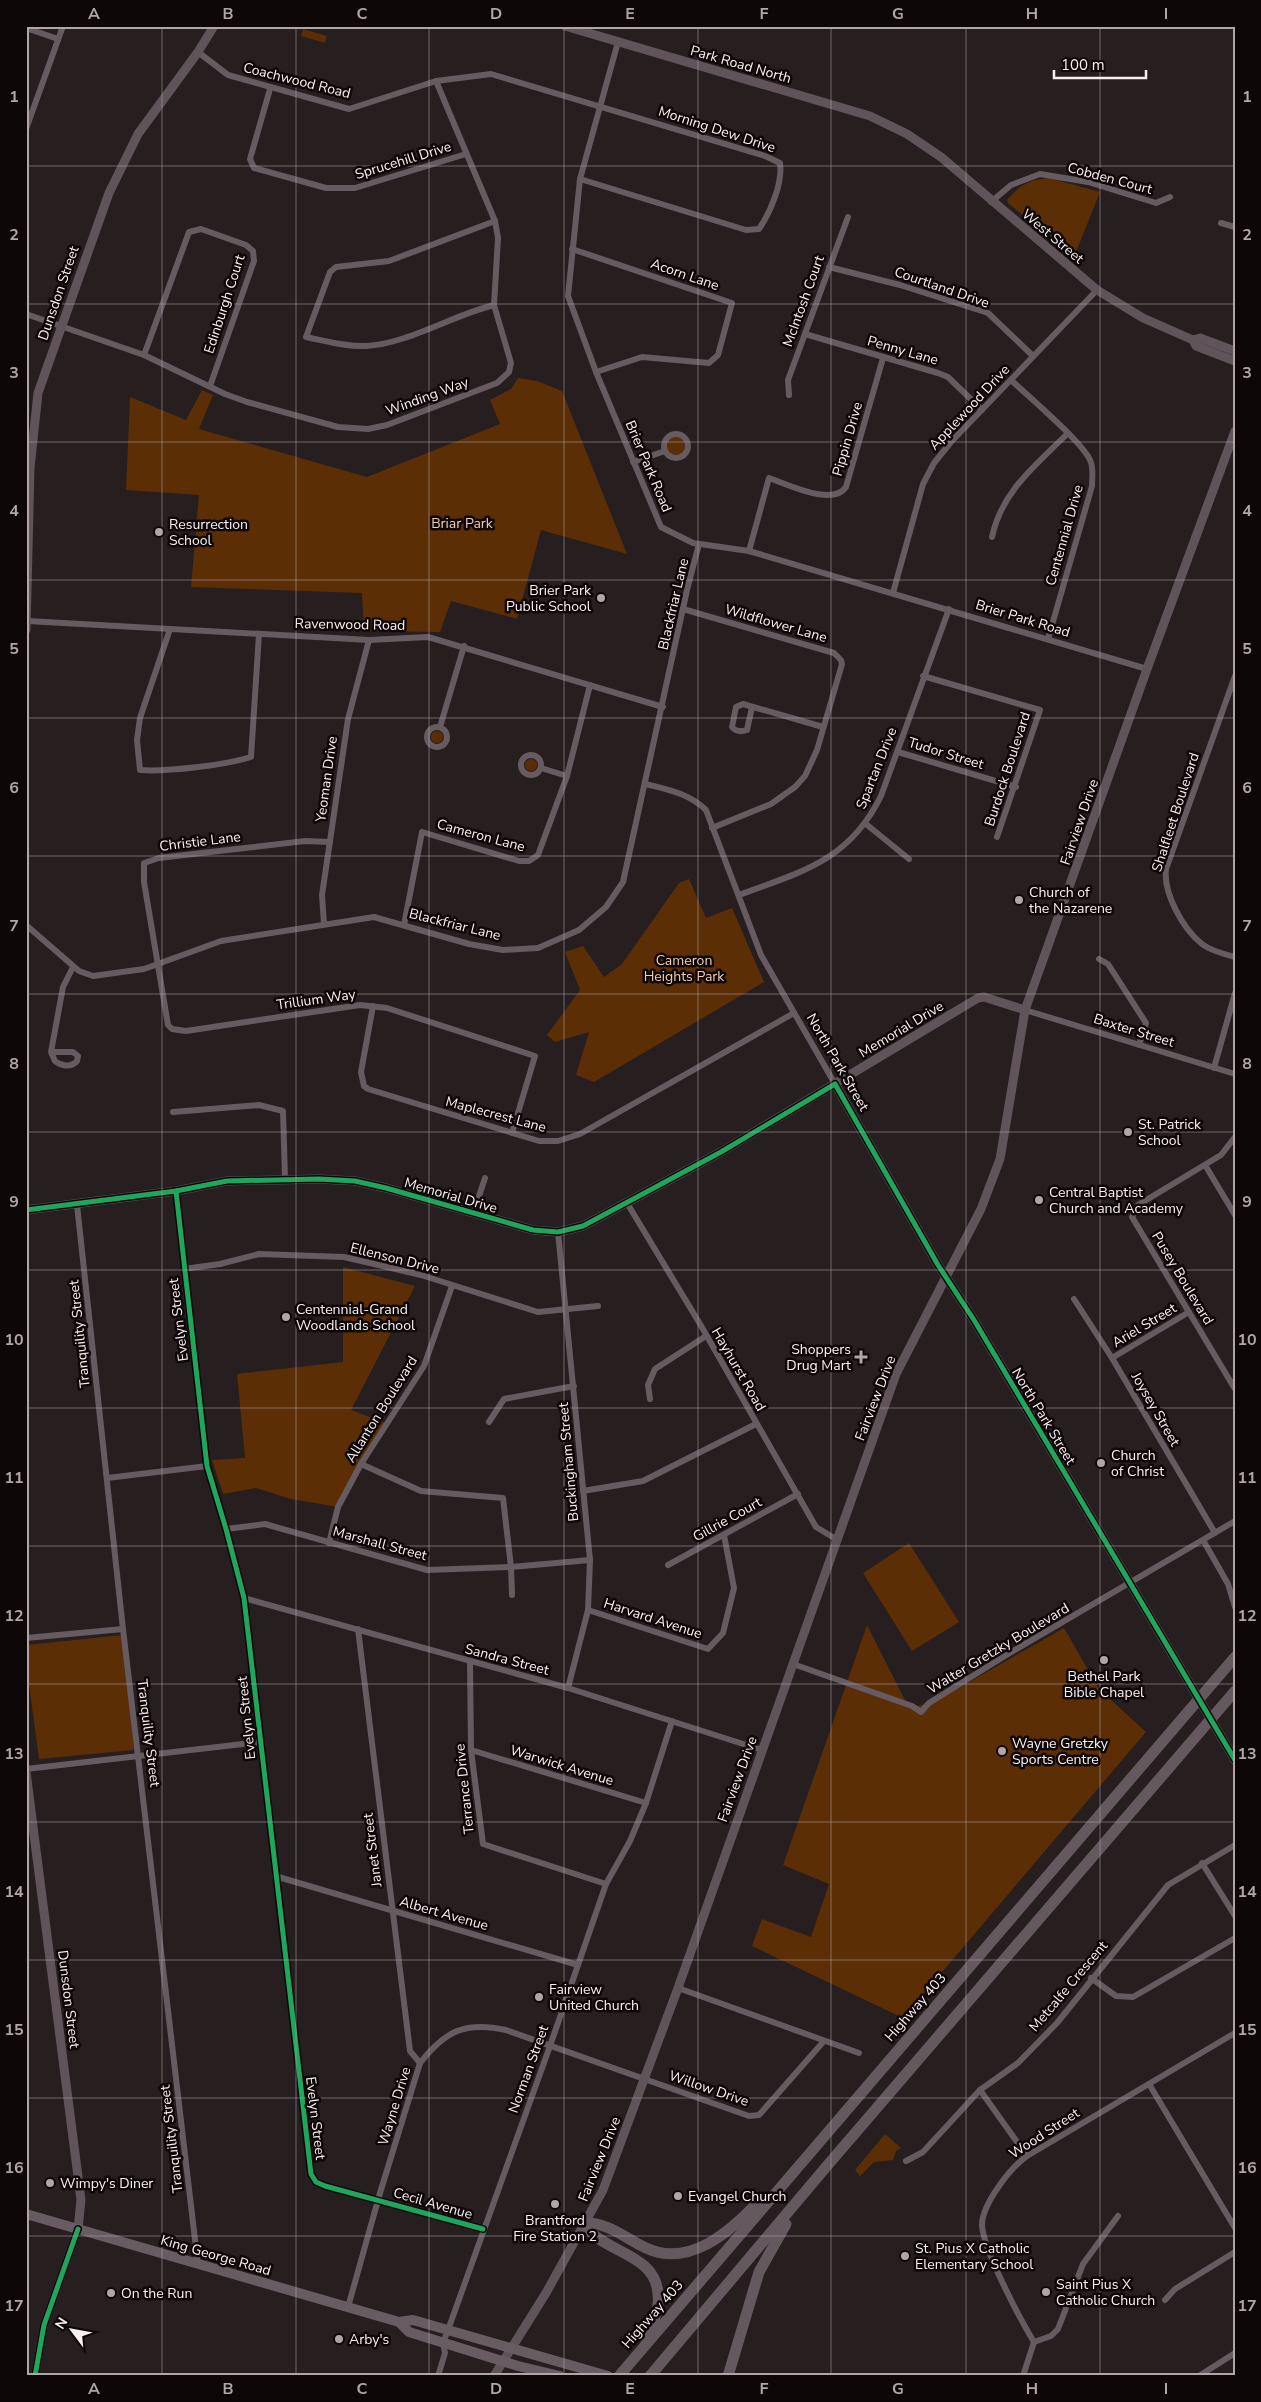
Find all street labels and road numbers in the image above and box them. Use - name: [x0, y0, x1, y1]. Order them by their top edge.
- street label: Park Road North: [688, 41, 794, 88]
- street label: Coachwood Road: [241, 58, 353, 103]
- street label: Morning Dew Drive: [656, 102, 778, 157]
- street label: Sprucehill Drive: [353, 137, 454, 184]
- street label: Cobden Court: [1065, 158, 1154, 199]
- street label: West Street: [1018, 205, 1088, 268]
- street label: Dunsdon Street: [33, 243, 84, 343]
- street label: Edinburgh Court: [200, 252, 249, 356]
- street label: McIntosh Court: [778, 253, 829, 349]
- street label: Acorn Lane: [648, 254, 722, 295]
- street label: Courtland Drive: [892, 262, 992, 313]
- street label: Penny Lane: [865, 331, 941, 370]
- street label: Applewood Drive: [925, 361, 1014, 454]
- street label: Winding Way: [383, 372, 472, 420]
- street label: Pippin Drive: [828, 400, 867, 478]
- street label: Brier Park Road: [621, 417, 676, 515]
- street label: Centennial Drive: [1041, 482, 1088, 588]
- street label: Blackfriar Lane: [654, 556, 693, 652]
- street label: Brier Park Road: [973, 595, 1072, 642]
- street label: Wildflower Lane: [723, 600, 829, 647]
- street label: Ravenwood Road: [294, 614, 406, 635]
- street label: Burdock Boulevard: [980, 709, 1035, 829]
- street label: Spartan Drive: [851, 724, 902, 812]
- street label: Tudor Street: [906, 733, 986, 774]
- street label: Yeoman Drive: [311, 735, 342, 824]
- street label: Shalfleet Boulevard: [1147, 750, 1204, 874]
- street label: Fairview Drive: [1056, 777, 1103, 868]
- street label: Cameron Lane: [435, 815, 527, 856]
- street label: Christie Lane: [158, 827, 242, 856]
- street label: Blackfriar Lane: [407, 904, 503, 945]
- street label: Trillium Way: [275, 984, 358, 1014]
- street label: Memorial Drive: [855, 997, 947, 1062]
- street label: Baxter Street: [1091, 1009, 1177, 1052]
- street label: North Park Street: [802, 1010, 873, 1115]
- street label: Maplecrest Lane: [443, 1092, 548, 1137]
- street label: Memorial Drive: [402, 1173, 500, 1218]
- street label: Pusey Boulevard: [1147, 1228, 1218, 1328]
- street label: Ellenson Drive: [348, 1238, 441, 1279]
- street label: Evelyn Street: [164, 1277, 193, 1363]
- street label: Tranquility Street: [64, 1279, 95, 1389]
- street label: Ariel Street: [1109, 1299, 1180, 1352]
- street label: Hayhurst Road: [707, 1324, 770, 1415]
- street label: Allanton Boulevard: [341, 1352, 422, 1466]
- street label: Fairview Drive: [850, 1353, 900, 1444]
- street label: North Park Street: [1007, 1364, 1080, 1468]
- street label: Joysey Street: [1126, 1368, 1184, 1450]
- street label: Buckingham Street: [554, 1402, 583, 1522]
- street label: Gillrie Court: [689, 1493, 765, 1546]
- street label: Marshall Street: [331, 1522, 429, 1565]
- street label: Harvard Avenue: [601, 1594, 704, 1643]
- street label: Walter Gretzky Boulevard: [924, 1598, 1073, 1698]
- street label: Sandra Street: [463, 1639, 551, 1680]
- street label: Evelyn Street: [233, 1675, 260, 1760]
- street label: Tranquility Street: [132, 1678, 165, 1788]
- street label: Fairview Drive: [713, 1734, 762, 1825]
- street label: Warwick Avenue: [508, 1741, 616, 1790]
- street label: Terrance Drive: [450, 1743, 479, 1835]
- street label: Janet Street: [359, 1812, 387, 1889]
- street label: Albert Avenue: [397, 1892, 490, 1935]
- street label: Metcalfe Crescent: [1025, 1937, 1112, 2036]
- street label: Dunsdon Street: [53, 1949, 84, 2049]
- street label: Highway 403: [880, 1969, 950, 2046]
- street label: Norman Street: [504, 2022, 553, 2116]
- street label: Wayne Drive: [373, 2064, 415, 2148]
- street label: Willow Drive: [666, 2066, 751, 2111]
- street label: Evelyn Street: [301, 2075, 330, 2161]
- street label: Tranquility Street: [155, 2084, 188, 2194]
- street label: Wood Street: [1005, 2104, 1083, 2163]
- street label: Fairview Drive: [574, 2114, 625, 2204]
- street label: Cecil Avenue: [391, 2183, 475, 2224]
- street label: King George Road: [158, 2231, 273, 2280]
- street label: Highway 403: [617, 2276, 687, 2353]

